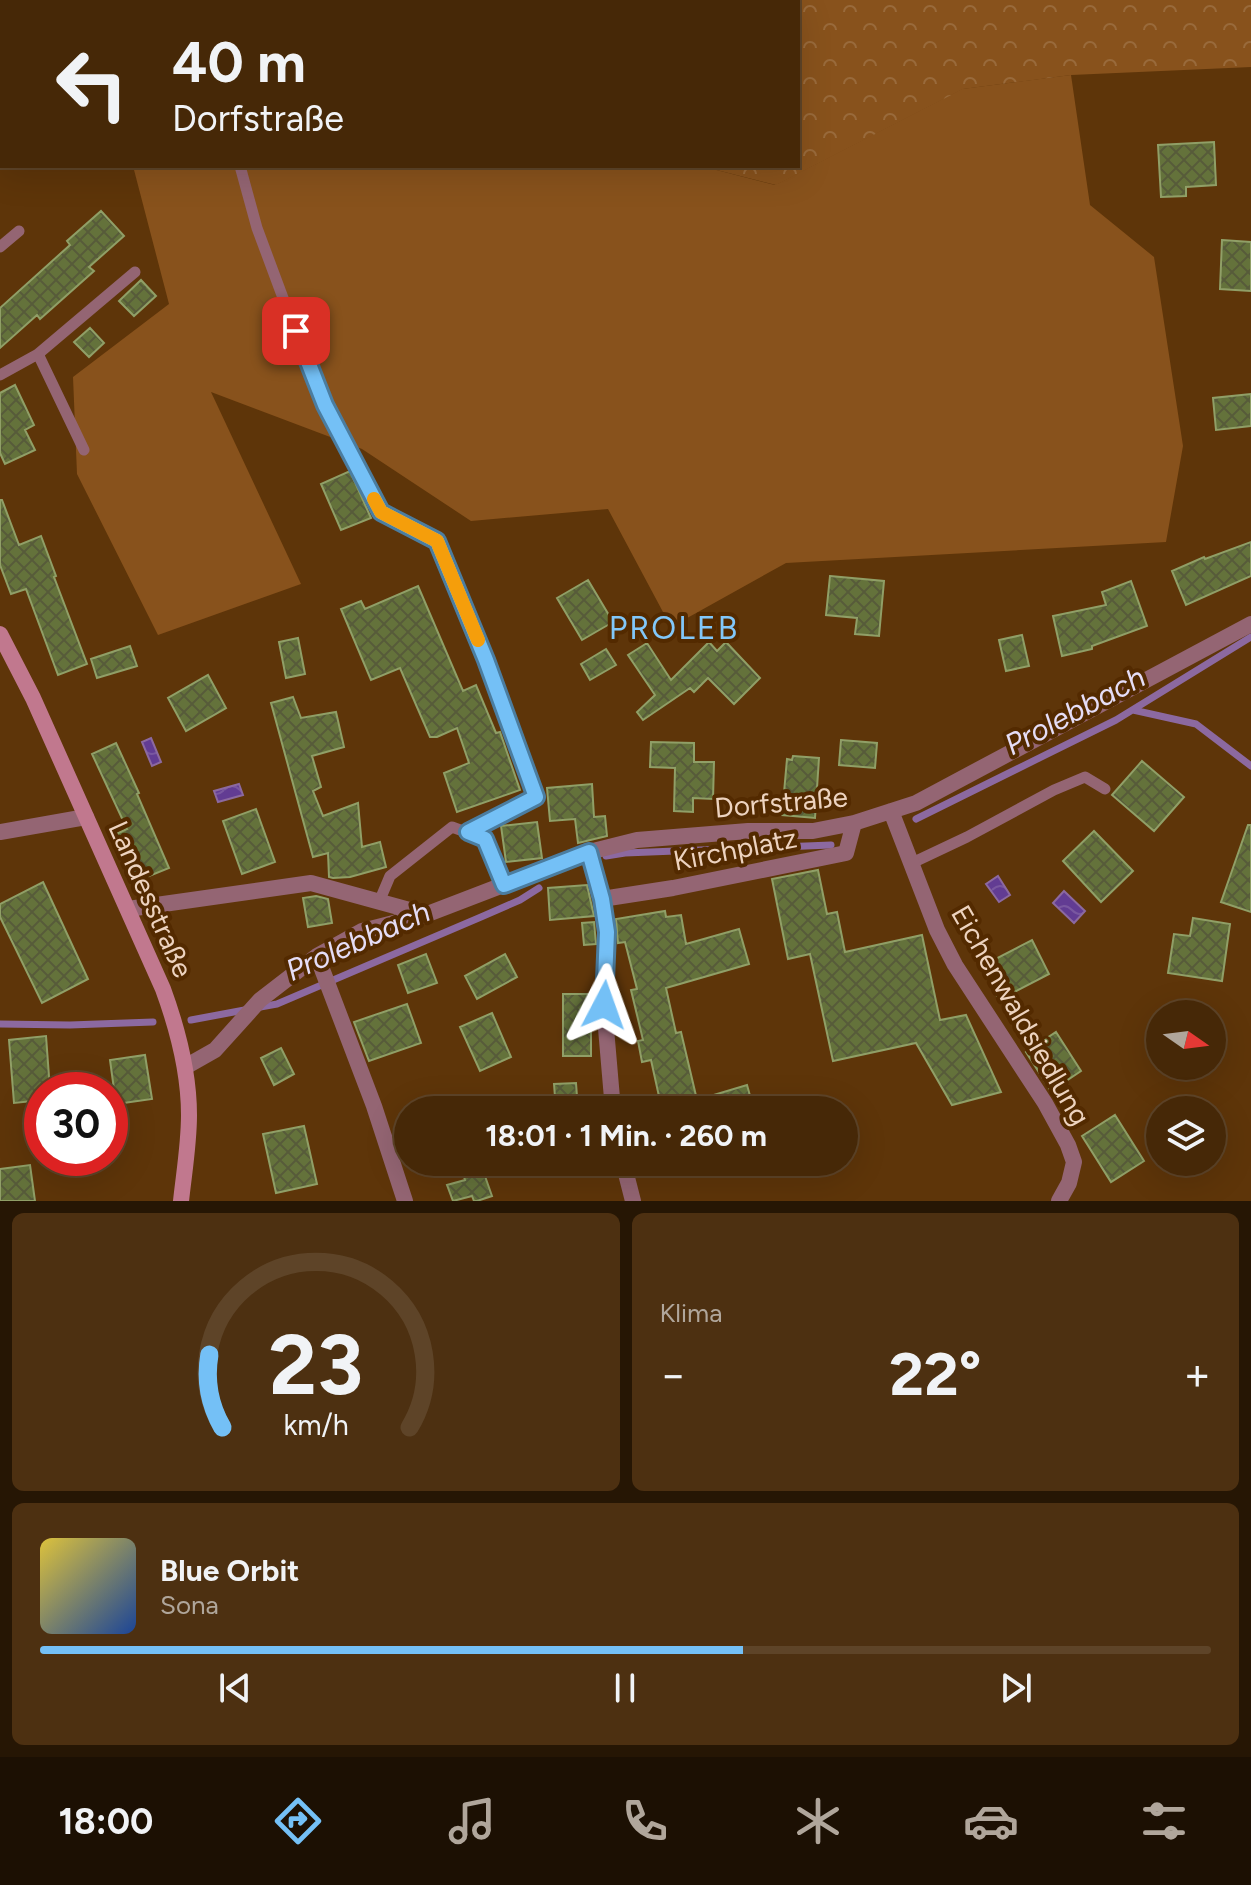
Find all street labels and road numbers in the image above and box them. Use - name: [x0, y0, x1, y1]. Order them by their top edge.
- street label: Dorfstraße: [713, 779, 849, 825]
- street label: Landesstraße: [101, 816, 201, 982]
- street label: Kirchplatz: [670, 820, 800, 878]
- street label: Eichenwaldsiedlung: [944, 899, 1098, 1131]

